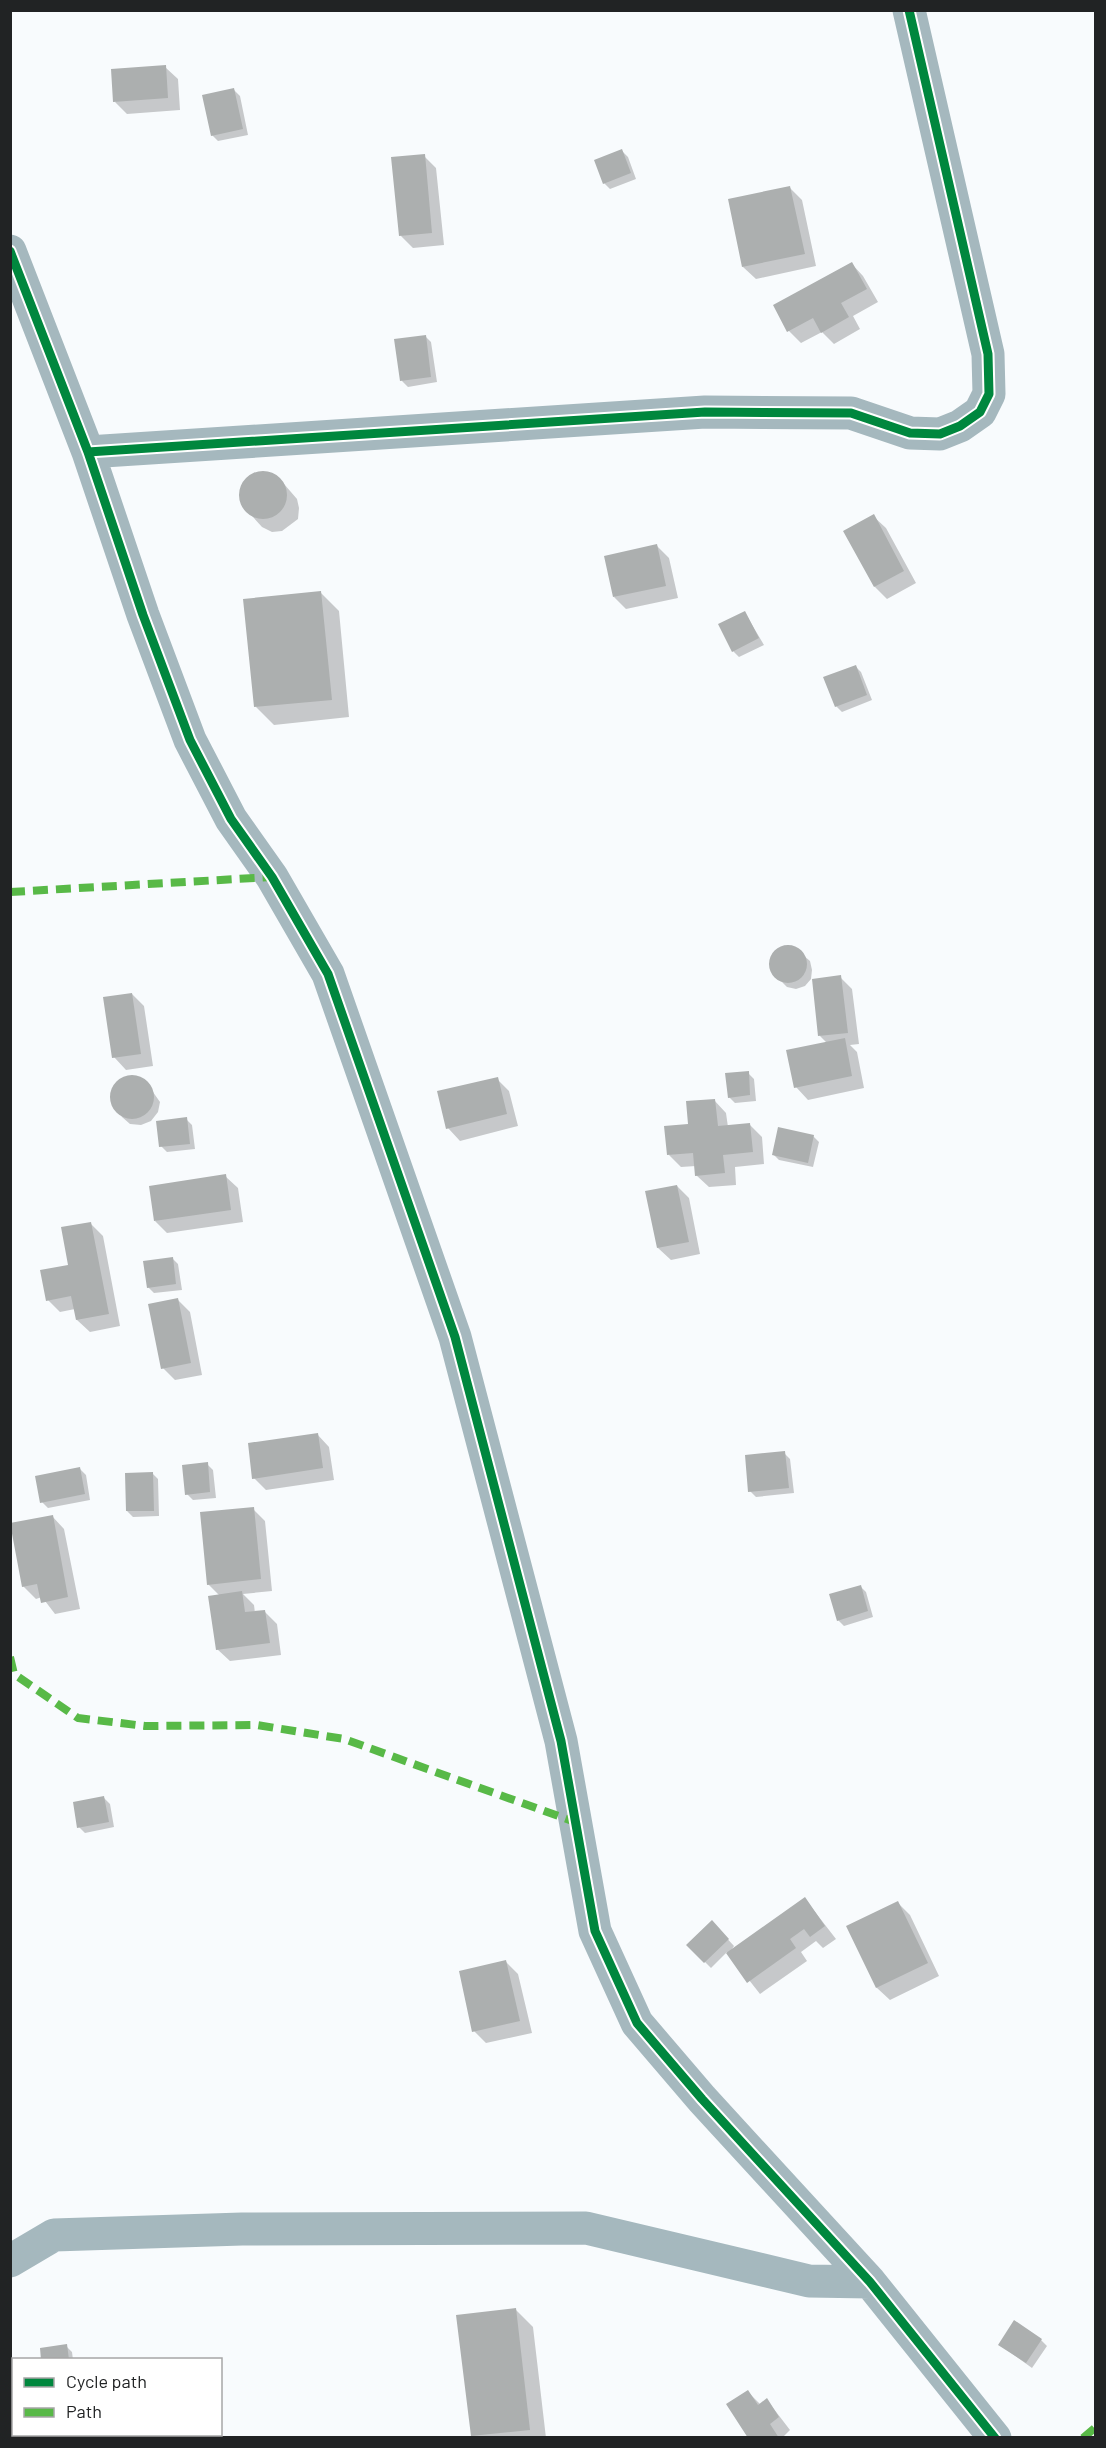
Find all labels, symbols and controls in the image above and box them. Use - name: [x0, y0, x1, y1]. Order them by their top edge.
- legend: [12, 2358, 222, 2436]
- text: Cycle path: [66, 2370, 147, 2392]
- text: Path: [66, 2400, 102, 2422]

